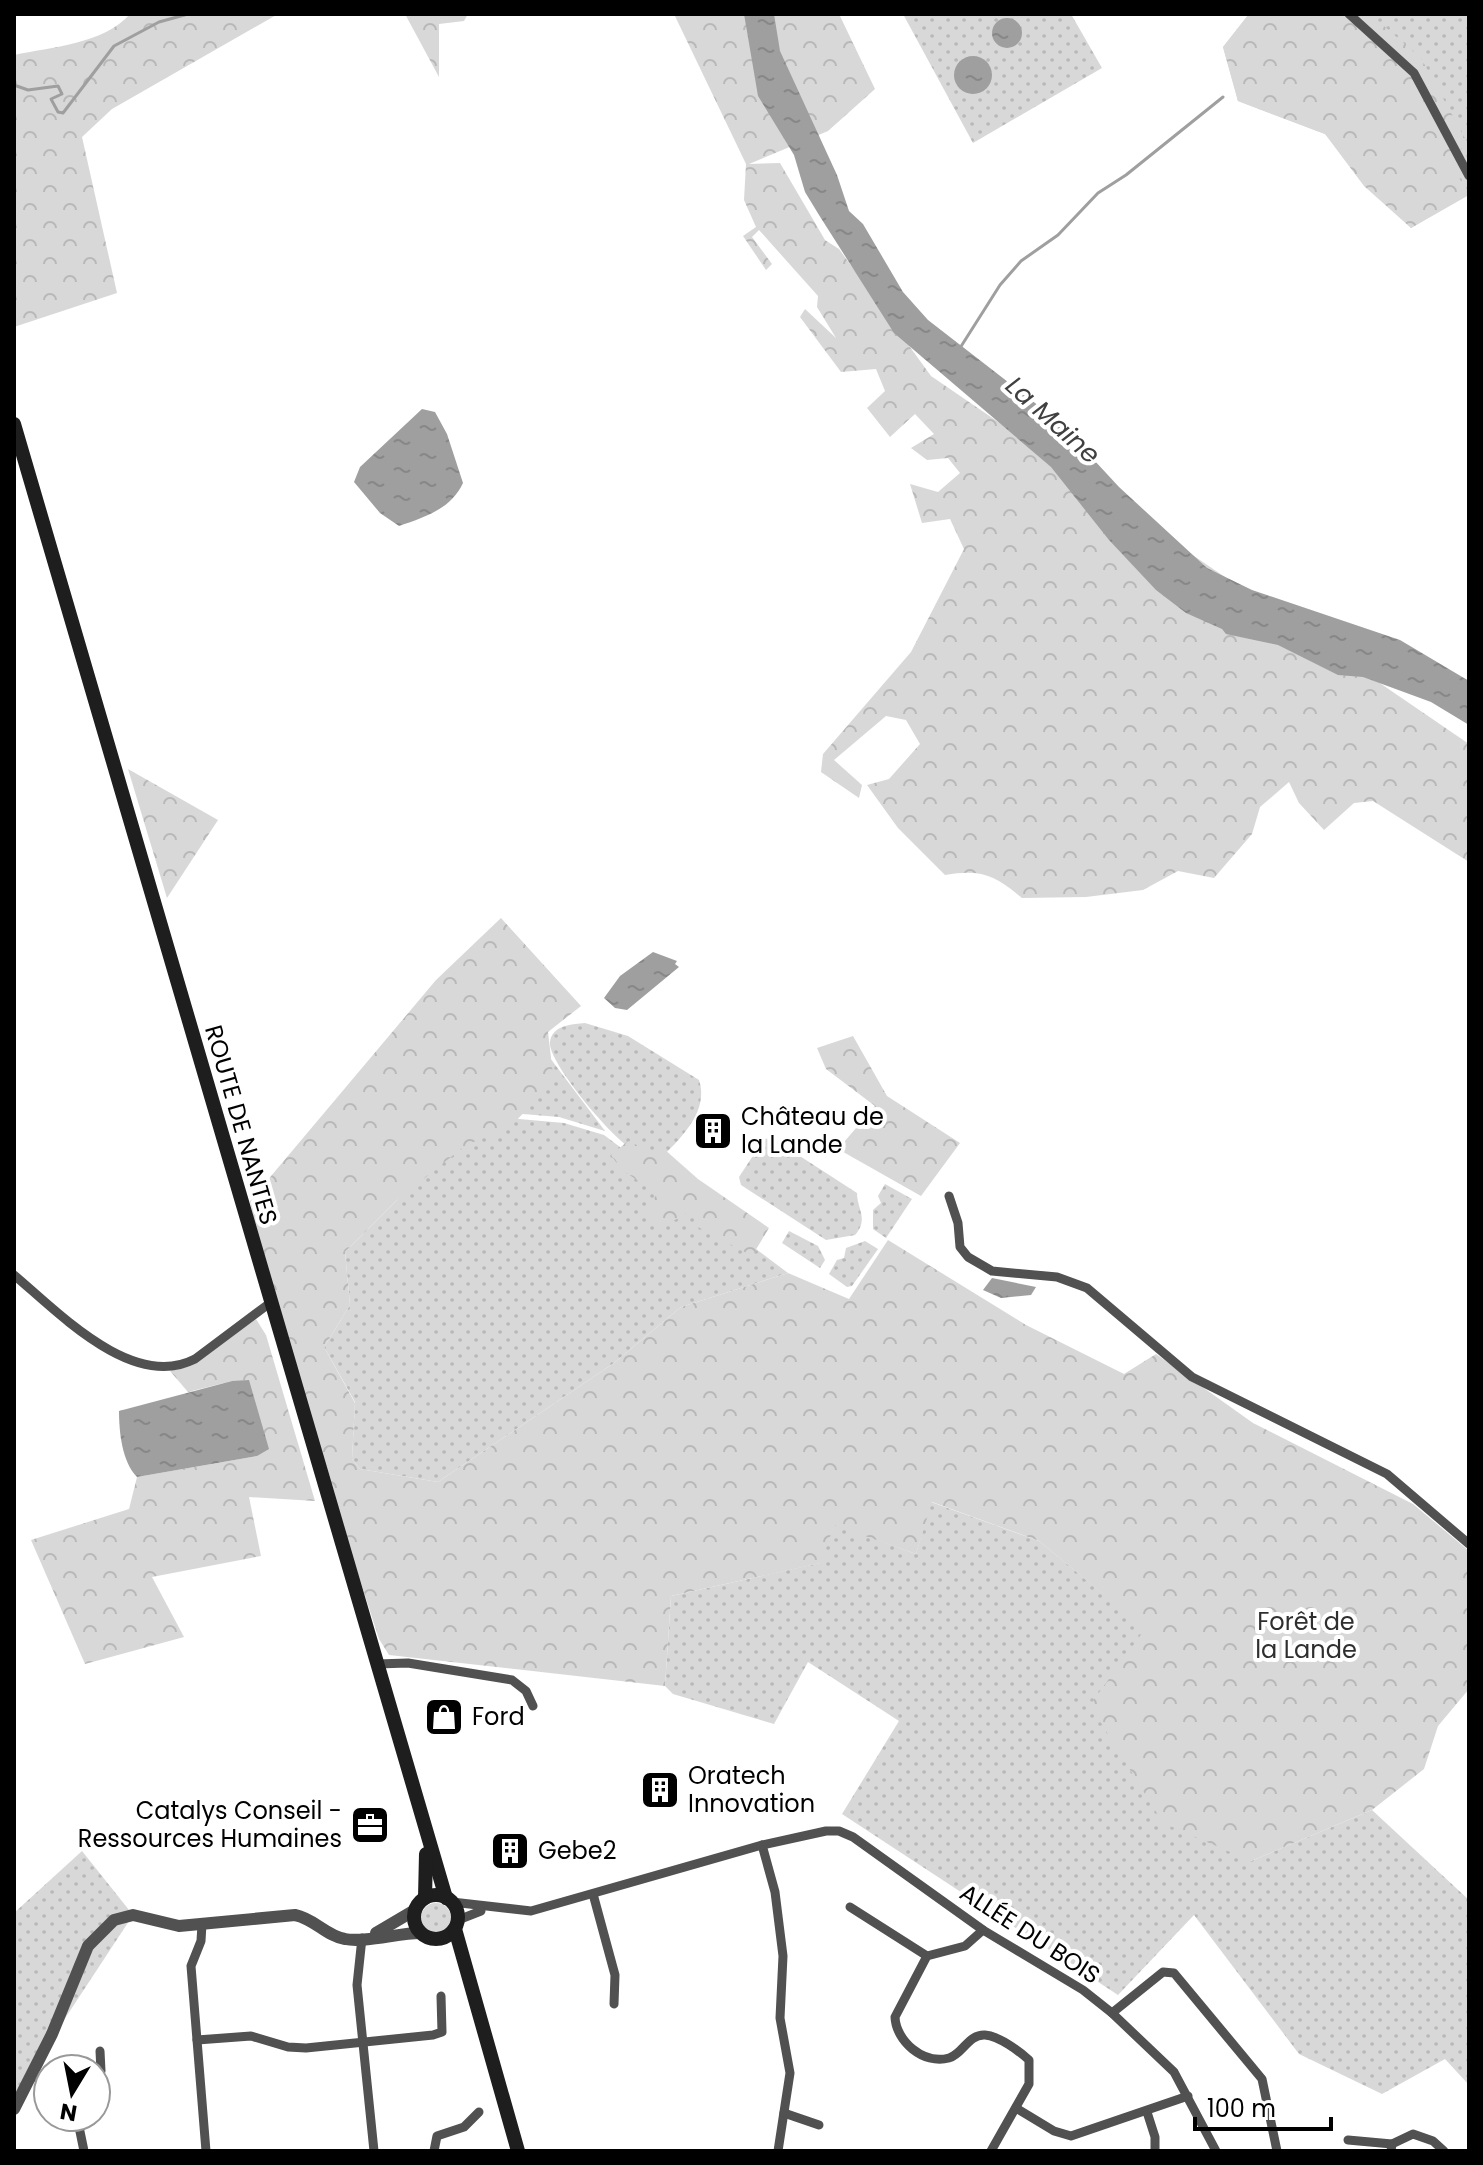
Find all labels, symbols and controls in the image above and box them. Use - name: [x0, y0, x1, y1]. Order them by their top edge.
- water label: La Maine: [998, 368, 1108, 472]
- street label: ROUTE DE NANTES: [197, 1021, 286, 1229]
- place label: Château de la Lande: [741, 1100, 884, 1161]
- building icon: Château de la Lande: [692, 1110, 734, 1152]
- park label: Forêt de la Lande: [1255, 1605, 1357, 1666]
- shop icon: Ford: [423, 1696, 465, 1738]
- place label: Ford: [472, 1700, 525, 1733]
- place label: Oratech Innovation: [688, 1759, 815, 1820]
- building icon: Oratech Innovation: [639, 1769, 681, 1811]
- place label: Catalys Conseil - Ressources Humaines: [78, 1794, 342, 1855]
- office icon: Catalys Conseil - Ressources Humaines: [349, 1804, 391, 1846]
- building icon: Gebe2: [489, 1830, 531, 1872]
- place label: Gebe2: [538, 1834, 616, 1867]
- street label: ALLÉE DU BOIS: [954, 1876, 1107, 1991]
- north arrow: [32, 2053, 112, 2133]
- scale bar: [1195, 2081, 1331, 2131]
- text: 100 m: [1207, 2092, 1276, 2125]
- text: N: [58, 2096, 79, 2129]

